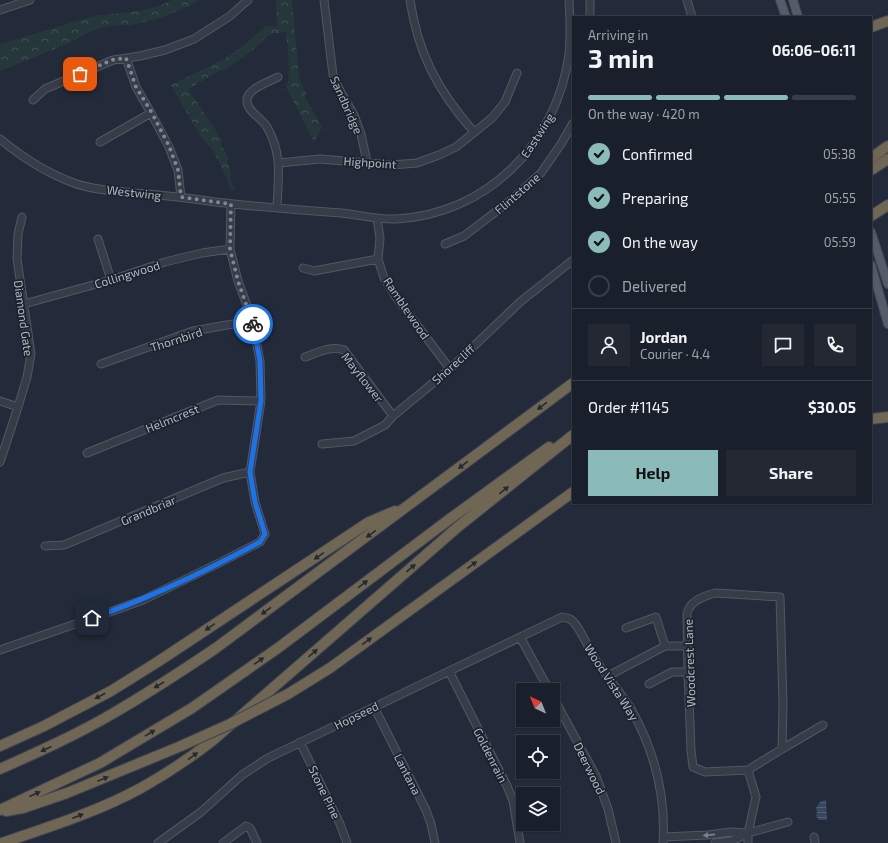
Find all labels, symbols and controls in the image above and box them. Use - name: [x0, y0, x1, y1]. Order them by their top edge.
- text: Arriving in: [588, 27, 648, 43]
- text: 06:06–06:11: [772, 41, 856, 59]
- text: 3 min: [588, 42, 654, 73]
- pin: [63, 57, 97, 91]
- icon: bag: [69, 63, 91, 85]
- street label: Sandbridge: [328, 74, 366, 136]
- text: On the way · 420 m: [588, 106, 700, 122]
- street label: Eastwing: [517, 110, 557, 160]
- icon: check: [588, 143, 610, 165]
- text: Confirmed: [622, 145, 693, 163]
- text: 05:38: [823, 146, 856, 162]
- street label: Highpoint: [343, 153, 397, 171]
- street label: Flintstone: [491, 170, 543, 216]
- street label: Westwing: [106, 182, 162, 202]
- icon: check: [588, 187, 610, 209]
- text: Preparing: [622, 189, 688, 207]
- text: 05:55: [824, 190, 856, 206]
- icon: check: [588, 231, 610, 253]
- text: On the way: [622, 233, 698, 251]
- text: 05:59: [824, 234, 856, 250]
- street label: Collingwood: [93, 257, 161, 291]
- street label: Ramblewood: [381, 274, 433, 342]
- text: Delivered: [622, 277, 687, 295]
- street label: Diamond Gate: [12, 279, 36, 357]
- courier: [233, 304, 273, 344]
- icon: bike: [242, 313, 264, 335]
- street label: Thornbird: [148, 324, 204, 354]
- button: person: [588, 324, 630, 366]
- button: chat: [762, 324, 804, 366]
- button: phone: [814, 324, 856, 366]
- text: Jordan: [640, 328, 687, 346]
- street label: Shorecliff: [429, 341, 478, 387]
- text: Courier · 4.4: [640, 346, 710, 362]
- street label: Mayflower: [339, 349, 387, 405]
- text: Order #1145: [588, 398, 669, 416]
- text: $30.05: [808, 398, 856, 416]
- street label: Helmcrest: [143, 401, 201, 435]
- one-way arrow: [536, 402, 547, 411]
- button: Help: [588, 450, 718, 496]
- button: Share: [726, 450, 856, 496]
- one-way arrow: [458, 461, 468, 469]
- one-way arrow: [499, 486, 510, 495]
- street label: Grandbriar: [118, 492, 178, 528]
- one-way arrow: [365, 530, 376, 538]
- one-way arrow: [313, 552, 324, 559]
- one-way arrow: [467, 560, 478, 569]
- one-way arrow: [406, 563, 416, 573]
- one-way arrow: [358, 580, 368, 588]
- pin: [75, 601, 109, 635]
- icon: home: [81, 607, 103, 629]
- one-way arrow: [260, 607, 271, 615]
- street label: Woodcrest Lane: [680, 619, 698, 707]
- one-way arrow: [204, 624, 216, 631]
- one-way arrow: [362, 637, 373, 645]
- street label: Wood Vista Way: [582, 641, 642, 723]
- one-way arrow: [308, 649, 317, 658]
- one-way arrow: [253, 657, 264, 665]
- one-way arrow: [153, 682, 165, 689]
- north arrow: [516, 683, 560, 727]
- map controls: [516, 683, 560, 831]
- one-way arrow: [94, 693, 106, 700]
- street label: Hopseed: [332, 698, 380, 732]
- street label: Goldenrain: [471, 725, 511, 785]
- one-way arrow: [144, 730, 156, 737]
- button: locate: [516, 735, 560, 779]
- street label: Deerwood: [571, 740, 609, 796]
- one-way arrow: [39, 746, 51, 752]
- one-way arrow: [187, 751, 198, 760]
- street label: Lantana: [392, 751, 424, 797]
- street label: Stone Pine: [306, 763, 344, 821]
- one-way arrow: [98, 775, 110, 781]
- button: layers: [516, 787, 560, 831]
- one-way arrow: [30, 791, 41, 797]
- one-way arrow: [72, 813, 84, 819]
- one-way arrow: [703, 832, 715, 838]

